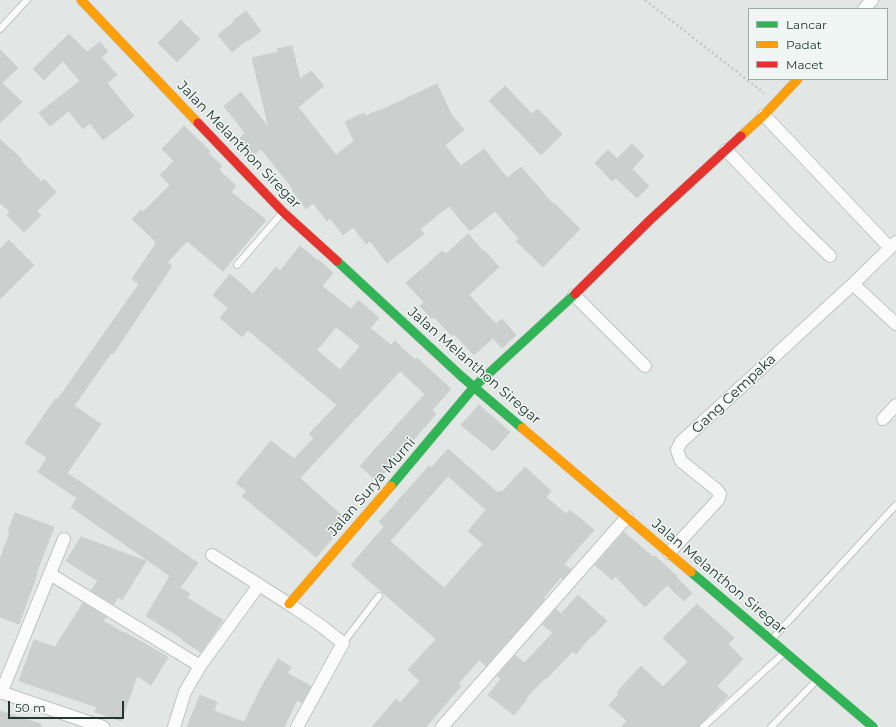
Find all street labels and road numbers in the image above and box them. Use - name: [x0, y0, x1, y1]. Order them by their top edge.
- street label: Jalan Melanthon Siregar: [174, 78, 304, 212]
- street label: Jalan Melanthon Siregar: [404, 304, 544, 428]
- street label: Gang Cempaka: [688, 351, 780, 437]
- street label: Jalan Surya Murni: [325, 434, 419, 540]
- street label: Jalan Melanthon Siregar: [648, 516, 790, 638]

